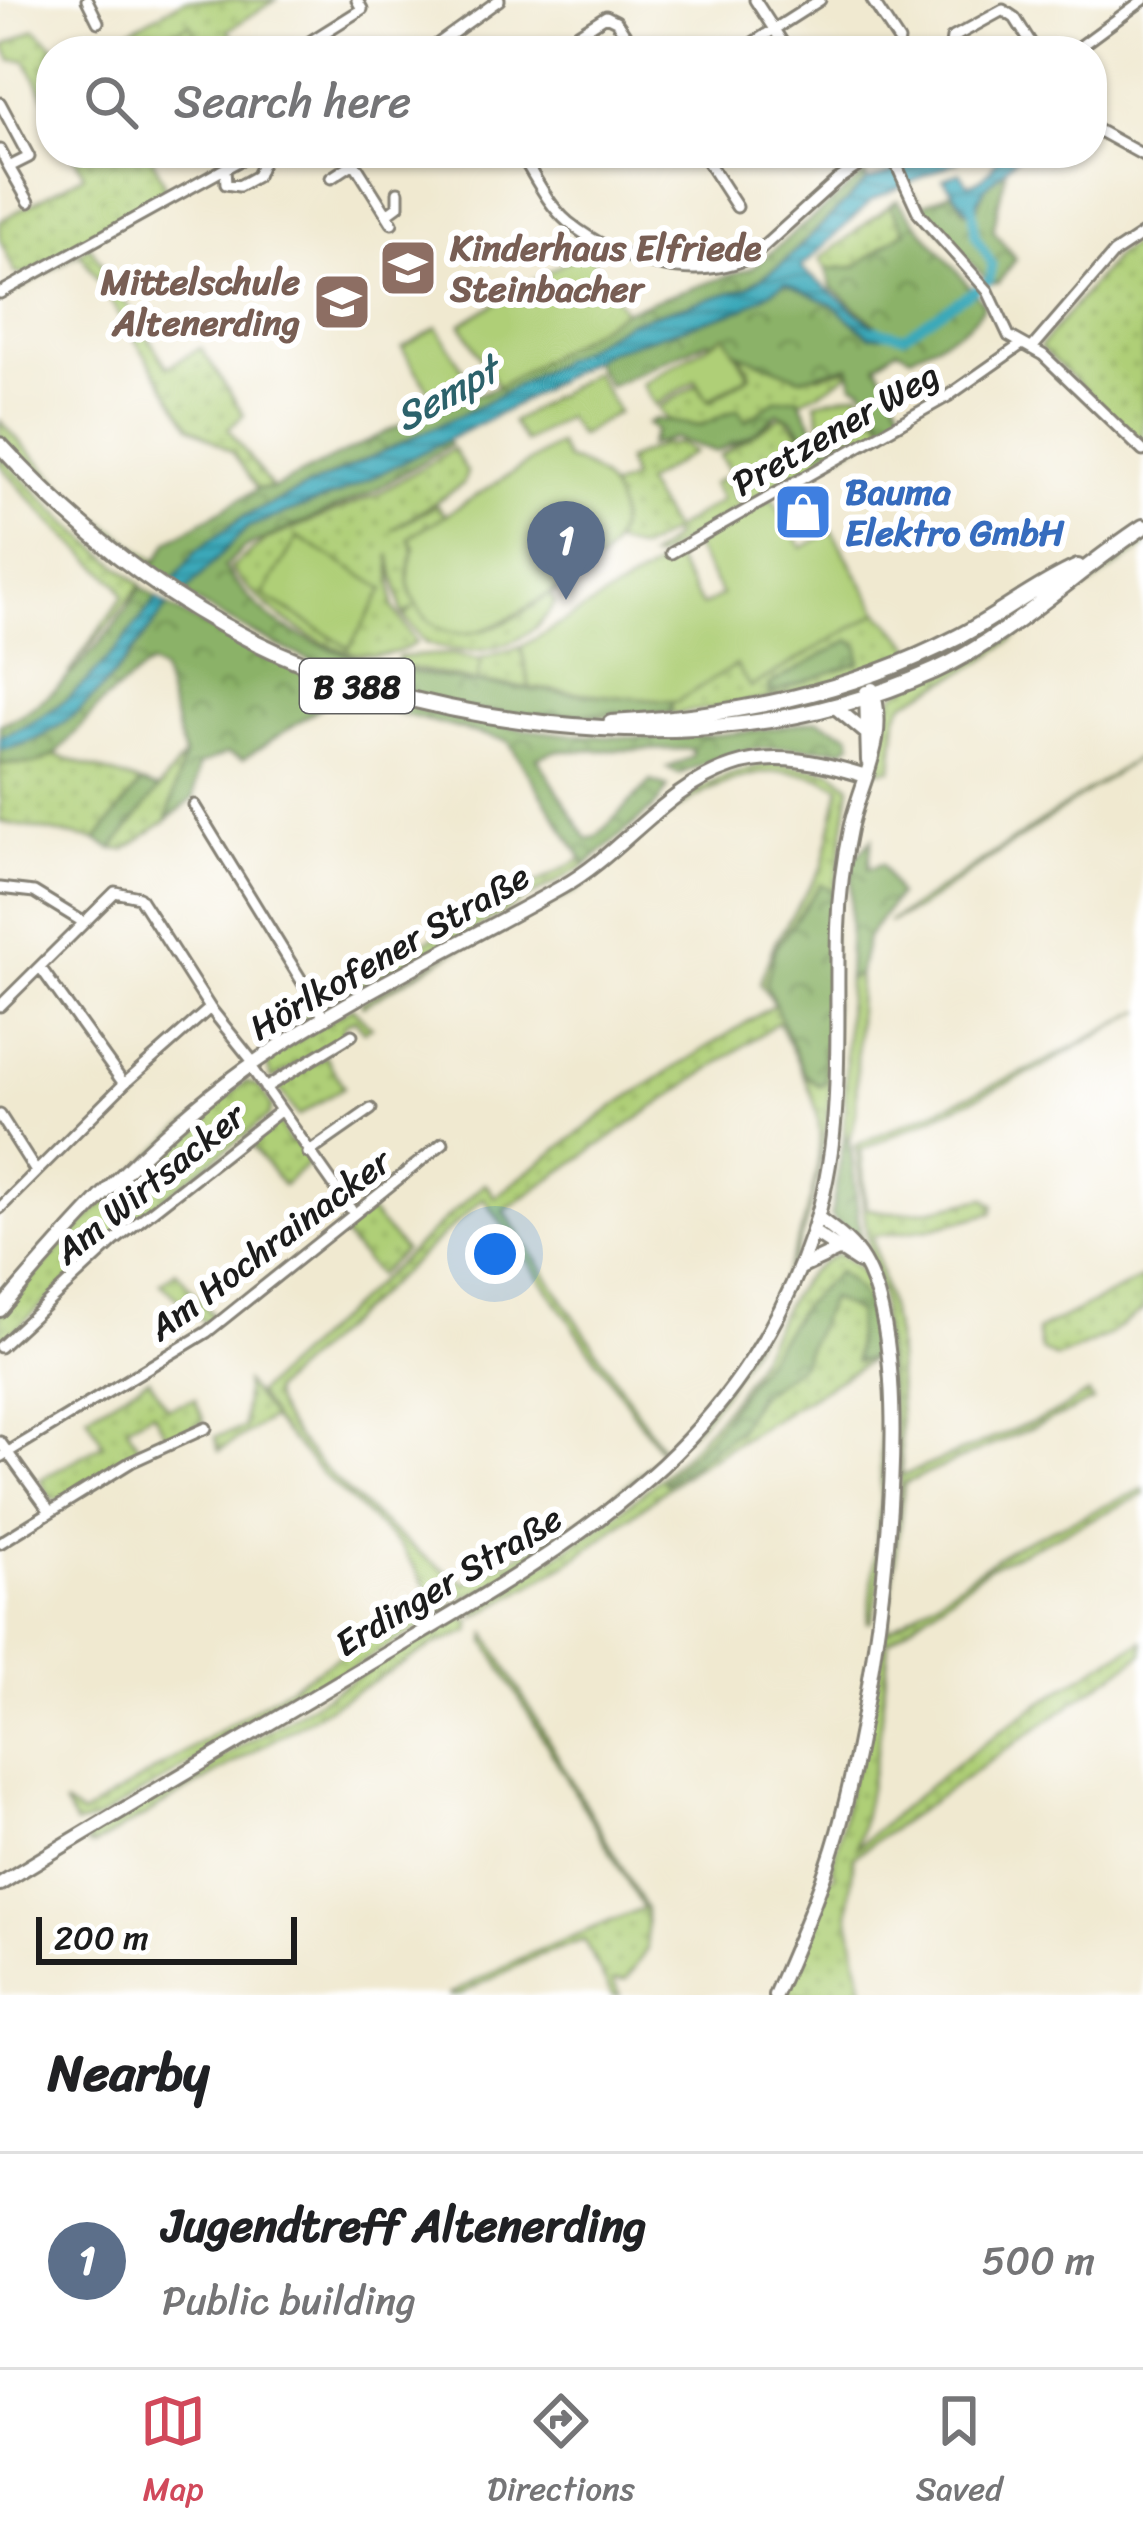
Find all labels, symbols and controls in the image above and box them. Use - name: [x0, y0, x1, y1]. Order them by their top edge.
- search box: [36, 36, 1107, 168]
- text: Search here: [174, 62, 411, 142]
- icon: search: [78, 69, 144, 135]
- place label: Kinderhaus Elfriede Steinbacher: [449, 216, 762, 321]
- school or university icon: Kinderhaus Elfriede Steinbacher: [377, 237, 439, 299]
- place label: Mittelschule Altenerding: [100, 250, 300, 355]
- school or university icon: Mittelschule Altenerding: [311, 271, 373, 333]
- water label: Sempt: [381, 333, 517, 450]
- street label: Pretzener Weg: [719, 343, 952, 515]
- place label: Bauma Elektro GmbH: [845, 460, 1065, 565]
- shop icon: Bauma Elektro GmbH: [772, 481, 834, 543]
- pin: 1: [527, 501, 605, 600]
- road number: B 388: [300, 659, 414, 713]
- street label: Hörlkofener Straße: [237, 845, 542, 1059]
- street label: Am Wirtsacker: [39, 1085, 261, 1282]
- street label: Am Hochrainacker: [133, 1130, 407, 1359]
- your location: [465, 1224, 525, 1284]
- street label: Erdinger Straße: [322, 1487, 575, 1675]
- text: 200 m: [54, 1909, 149, 1967]
- scale bar: [36, 1911, 297, 1964]
- text: Nearby: [48, 2028, 209, 2118]
- text: Jugendtreff Altenerding: [162, 2186, 647, 2266]
- text: 1: [79, 2226, 95, 2295]
- text: 500 m: [982, 2226, 1095, 2295]
- text: Public building: [162, 2266, 416, 2335]
- tab: Map: [140, 2388, 206, 2518]
- tab: Directions: [487, 2388, 635, 2518]
- tab: Saved: [916, 2388, 1003, 2518]

